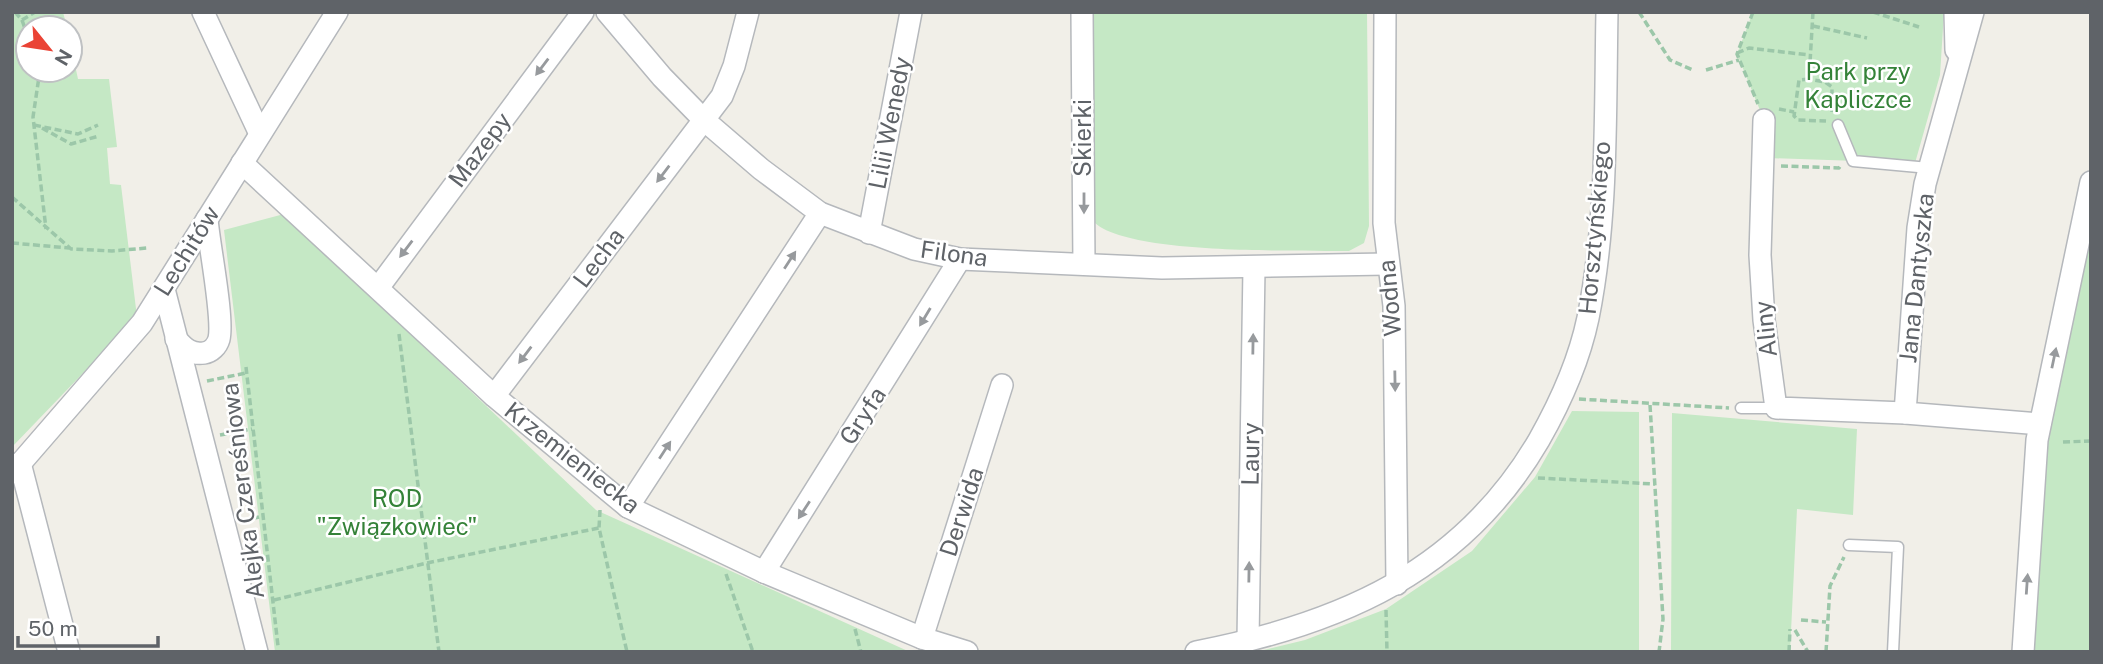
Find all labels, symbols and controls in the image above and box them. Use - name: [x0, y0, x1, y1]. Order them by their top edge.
- north arrow: [14, 14, 84, 84]
- text: N: [50, 46, 77, 69]
- street label: Lilii Wenedy: [862, 54, 916, 191]
- park label: Park przy Kapliczce: [1804, 57, 1912, 113]
- one-way arrow: [536, 58, 550, 76]
- street label: Skierki: [1068, 99, 1096, 177]
- street label: Mazepy: [442, 106, 516, 192]
- street label: Horsztyńskiego: [1572, 140, 1616, 316]
- one-way arrow: [656, 165, 670, 183]
- one-way arrow: [1078, 192, 1090, 214]
- street label: Jana Dantyszka: [1893, 192, 1939, 364]
- street label: Lechitów: [148, 200, 225, 301]
- street label: Lecha: [567, 222, 630, 293]
- street label: Filona: [919, 234, 990, 272]
- one-way arrow: [400, 240, 414, 258]
- one-way arrow: [783, 250, 796, 269]
- street label: Wodna: [1372, 259, 1406, 338]
- street label: Aliny: [1748, 299, 1782, 359]
- one-way arrow: [919, 308, 931, 327]
- one-way arrow: [1247, 333, 1259, 355]
- one-way arrow: [518, 346, 532, 364]
- one-way arrow: [2048, 347, 2059, 369]
- one-way arrow: [1389, 370, 1401, 392]
- street label: Gryfa: [833, 381, 891, 450]
- street label: Alejka Czereśniowa: [215, 382, 269, 601]
- street label: Krzemieniecka: [499, 396, 646, 519]
- street label: Laury: [1235, 422, 1265, 486]
- one-way arrow: [659, 440, 672, 460]
- street label: Derwida: [933, 464, 989, 560]
- park label: ROD "Związkowiec": [317, 484, 477, 540]
- one-way arrow: [797, 500, 810, 519]
- one-way arrow: [1244, 561, 1255, 583]
- one-way arrow: [2022, 572, 2033, 594]
- scale bar: [18, 604, 158, 648]
- text: 50 m: [28, 616, 78, 641]

